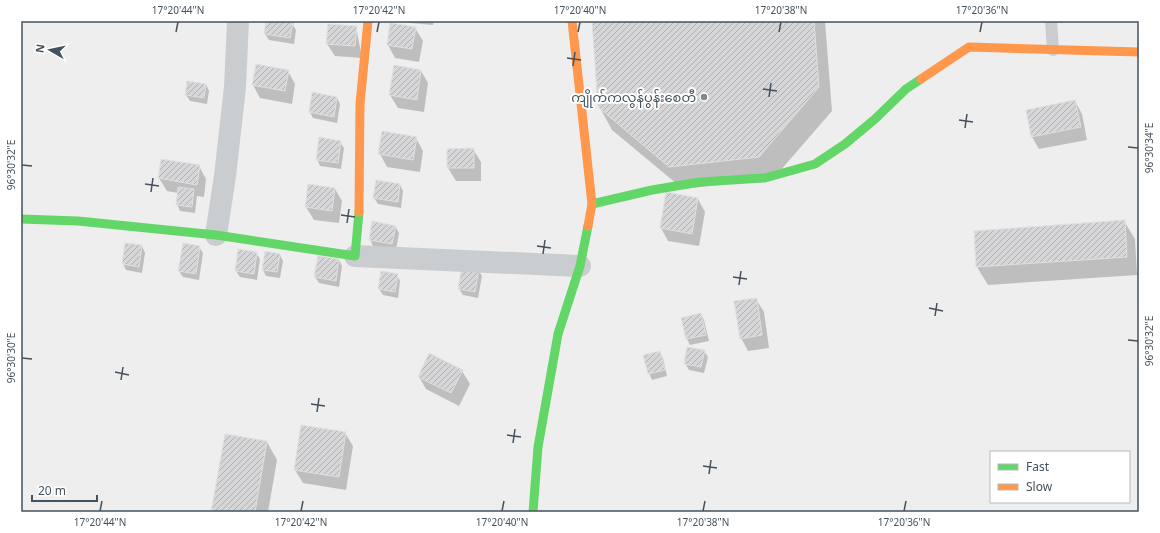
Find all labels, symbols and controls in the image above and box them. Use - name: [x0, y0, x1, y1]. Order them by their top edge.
- text: 17°20'44"N: [152, 3, 204, 17]
- text: 17°20'42"N: [353, 3, 405, 17]
- text: 17°20'40"N: [554, 3, 606, 17]
- text: 17°20'38"N: [755, 3, 807, 17]
- text: 17°20'36"N: [956, 3, 1008, 17]
- north arrow: [30, 30, 70, 70]
- text: N: [32, 43, 48, 54]
- place label: ကျိုက်ကလွန်ပွန်းစေတီ: [571, 88, 696, 108]
- marker: ကျိုက်ကလွန်ပွန်းစေတီ: [699, 92, 709, 102]
- text: 96°30'34"E: [1142, 123, 1156, 173]
- text: 96°30'32"E: [4, 140, 18, 190]
- text: 96°30'32"E: [1142, 316, 1156, 366]
- text: 96°30'30"E: [4, 333, 18, 383]
- legend: [990, 451, 1130, 503]
- text: Fast: [1026, 458, 1050, 475]
- scale bar: [32, 477, 97, 503]
- text: Slow: [1026, 478, 1053, 495]
- text: 20 m: [38, 482, 66, 499]
- text: 17°20'44"N: [74, 515, 126, 529]
- text: 17°20'42"N: [275, 515, 327, 529]
- text: 17°20'40"N: [476, 515, 528, 529]
- text: 17°20'38"N: [677, 515, 729, 529]
- text: 17°20'36"N: [878, 515, 930, 529]

